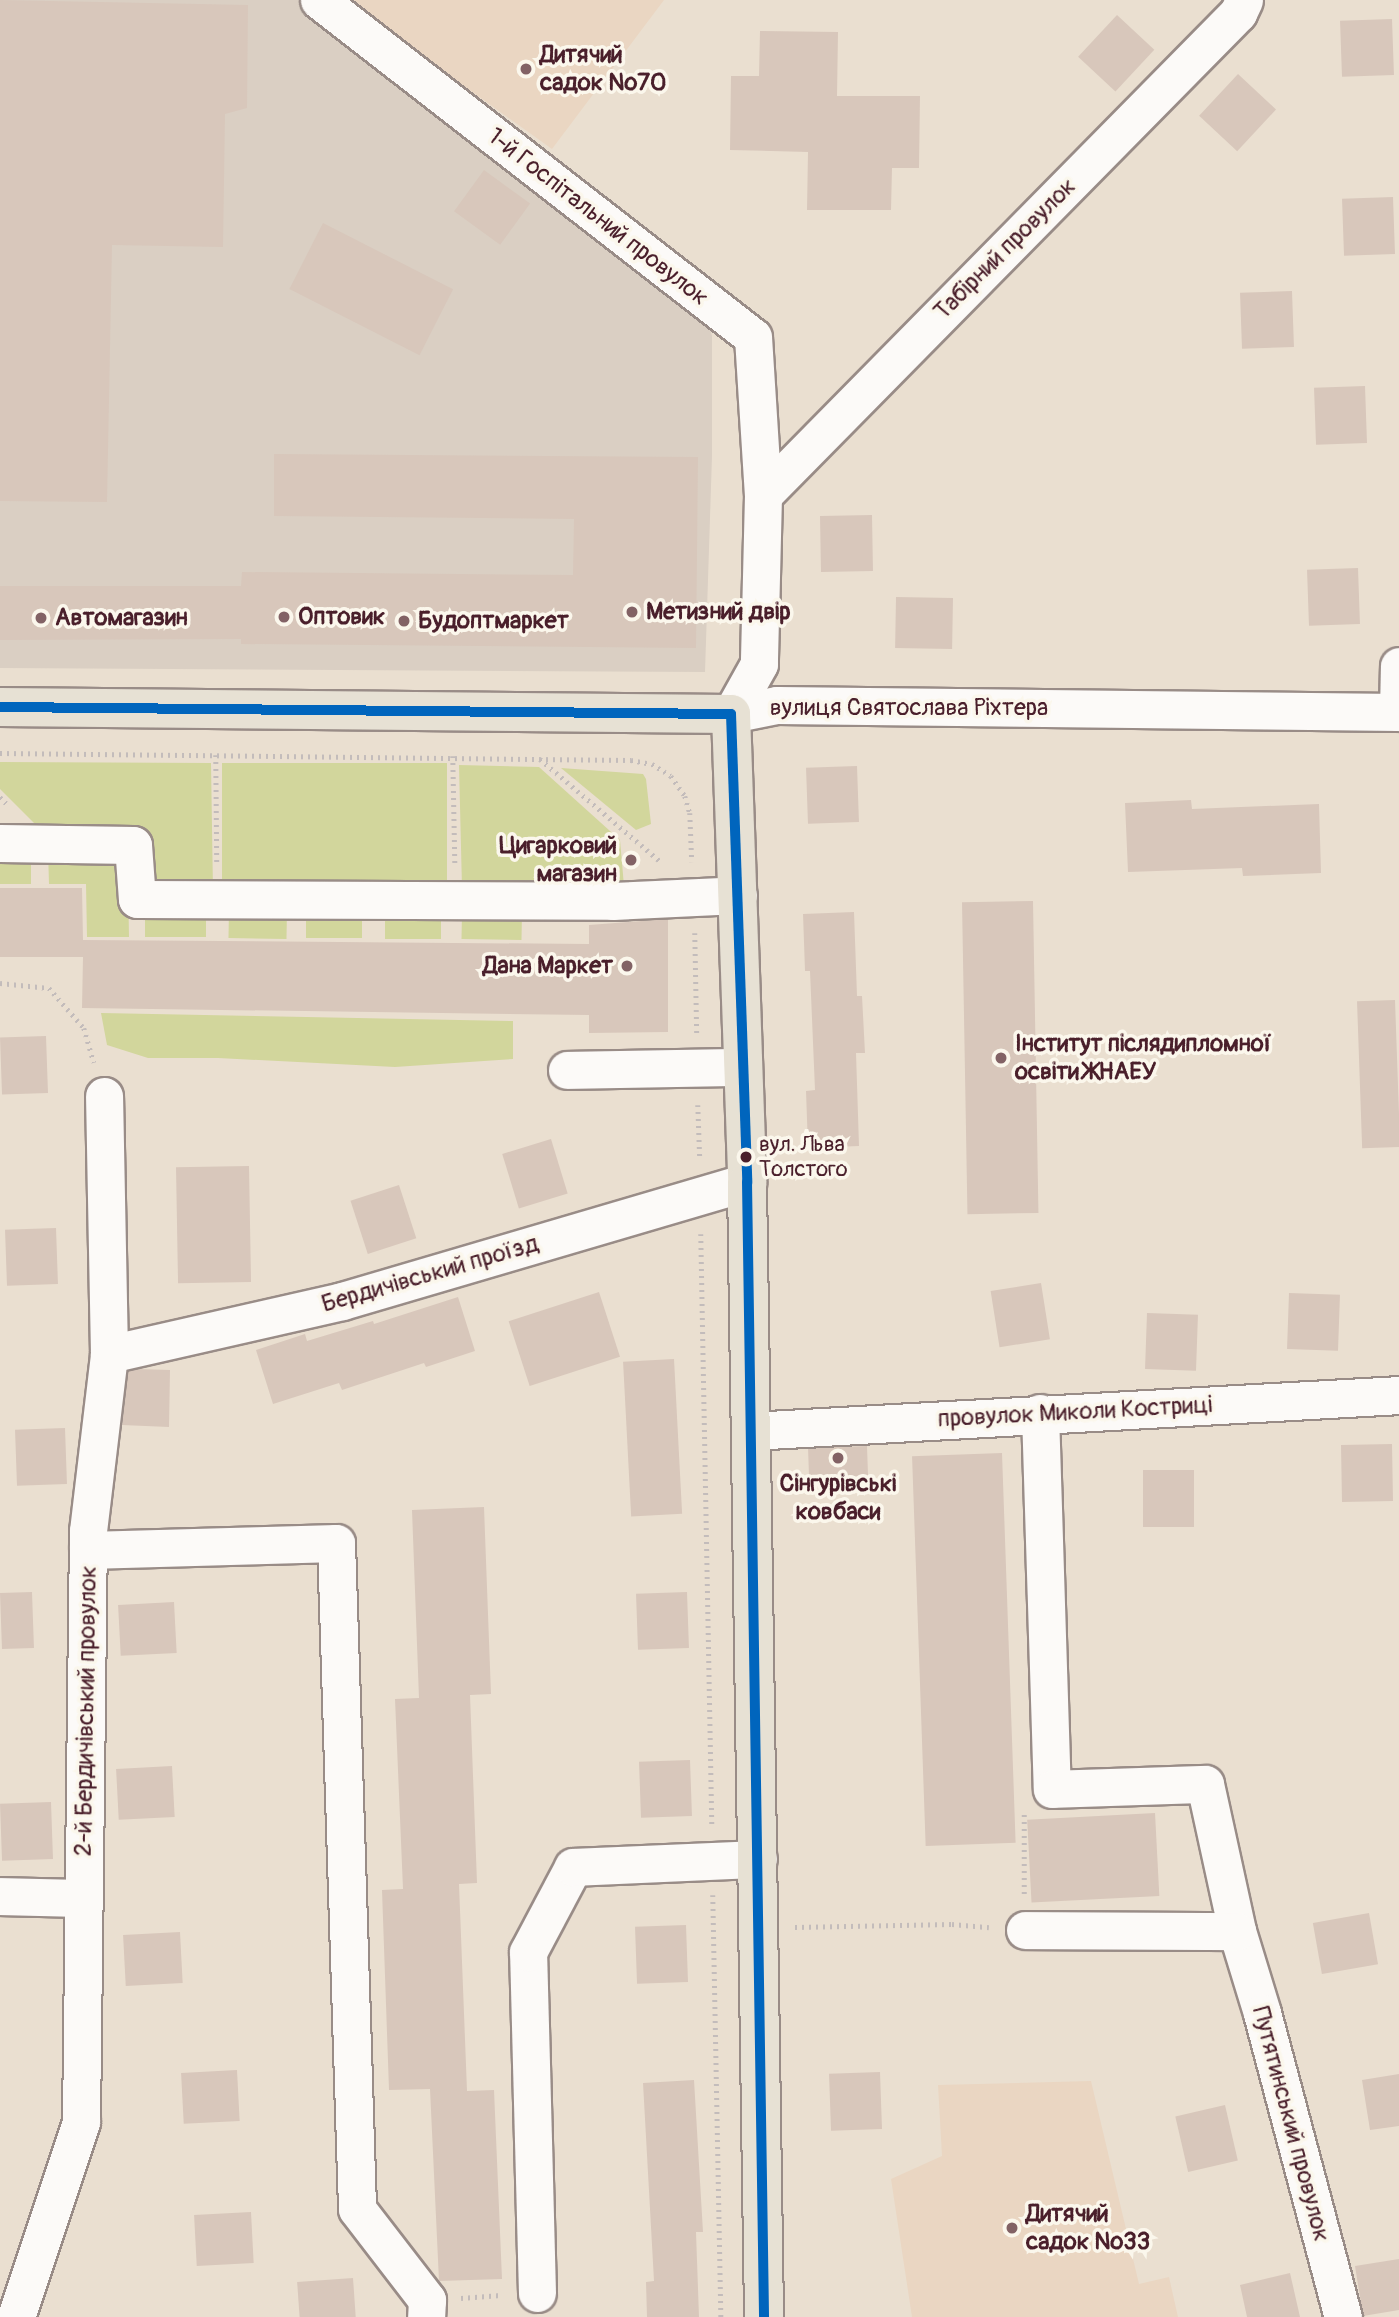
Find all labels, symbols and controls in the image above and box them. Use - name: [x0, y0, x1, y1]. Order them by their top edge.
- place label: Дитячий садок №70: [540, 41, 666, 97]
- marker: Дитячий садок №70: [518, 61, 534, 77]
- street label: 1-й Госпітальний провулок: [482, 122, 714, 312]
- street label: Табірний провулок: [928, 172, 1082, 326]
- place label: Метизний двір: [646, 598, 791, 626]
- place label: Оптовик: [298, 603, 385, 631]
- place label: Автомагазин: [55, 604, 188, 632]
- marker: Метизний двір: [624, 604, 640, 620]
- place label: Будоптмаркет: [418, 607, 569, 635]
- marker: Оптовик: [276, 609, 292, 625]
- marker: Автомагазин: [33, 610, 49, 626]
- marker: Будоптмаркет: [396, 613, 412, 629]
- street label: вулиця Святослава Ріхтера: [770, 694, 1048, 722]
- place label: Цигарковий магазин: [499, 832, 617, 888]
- marker: Цигарковий магазин: [623, 852, 639, 868]
- place label: Дана Маркет: [483, 952, 613, 980]
- marker: Дана Маркет: [619, 958, 635, 974]
- place label: Інститут післядипломної освіти ЖНАЕУ: [1015, 1030, 1272, 1086]
- marker: Інститут післядипломної освіти ЖНАЕУ: [993, 1050, 1009, 1066]
- place label: вул. Льва Толстого: [759, 1131, 847, 1182]
- marker: вул. Льва Толстого: [739, 1150, 753, 1164]
- street label: Бердичівський проїзд: [318, 1229, 542, 1319]
- street label: провулок Миколи Костриці: [937, 1390, 1213, 1434]
- marker: Сінгурівські ковбаси: [830, 1450, 846, 1466]
- place label: Сінгурівські ковбаси: [780, 1470, 896, 1526]
- street label: 2-й Бердичівський провулок: [69, 1565, 103, 1857]
- street label: Путятинський провулок: [1246, 2003, 1336, 2245]
- place label: Дитячий садок №33: [1026, 2200, 1150, 2256]
- marker: Дитячий садок №33: [1004, 2220, 1020, 2236]

